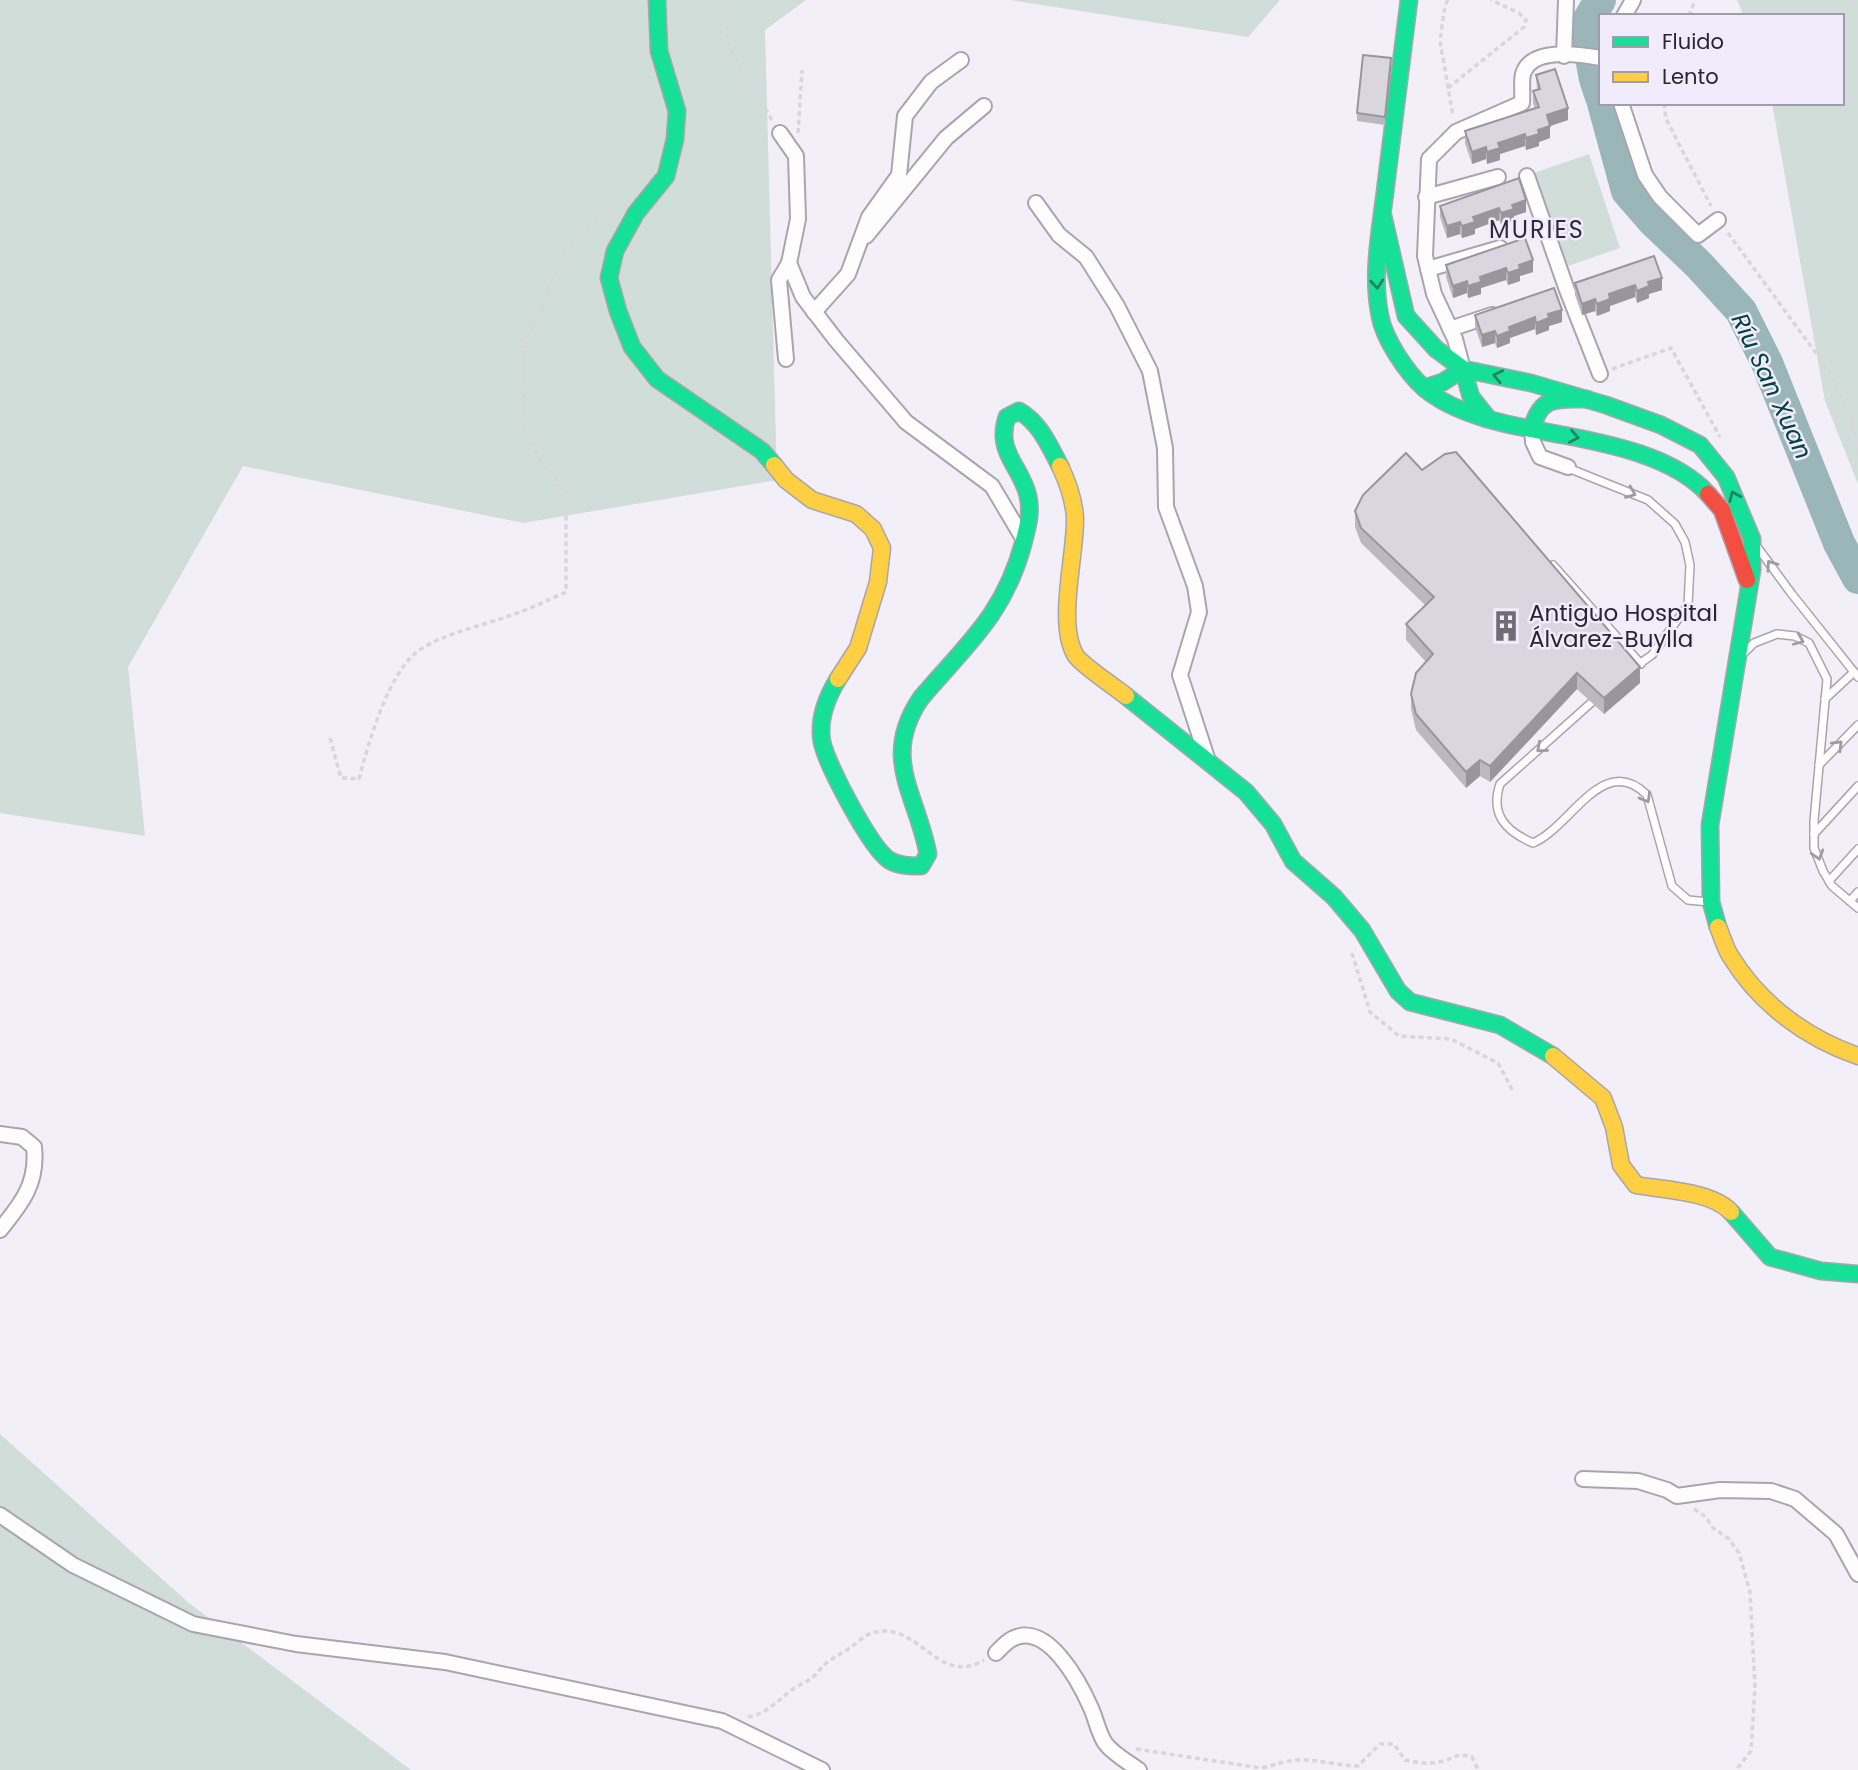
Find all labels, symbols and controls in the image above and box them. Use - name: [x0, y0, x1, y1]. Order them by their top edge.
- legend: [1599, 14, 1844, 105]
- text: Fluido: [1662, 27, 1724, 56]
- text: Lento: [1662, 62, 1719, 91]
- district label: MURIES: [1489, 213, 1585, 246]
- one-way arrow: [1369, 279, 1384, 290]
- water label: Ríu San Xuan: [1724, 308, 1820, 464]
- one-way arrow: [1492, 370, 1504, 385]
- one-way arrow: [1568, 429, 1580, 444]
- one-way arrow: [1624, 484, 1636, 498]
- one-way arrow: [1729, 491, 1743, 503]
- one-way arrow: [1767, 561, 1779, 573]
- place label: Antiguo Hospital Álvarez-Buylla: [1529, 597, 1718, 655]
- building icon: Antiguo Hospital Álvarez-Buylla: [1489, 609, 1523, 643]
- one-way arrow: [1792, 632, 1804, 646]
- one-way arrow: [1536, 740, 1549, 752]
- one-way arrow: [1830, 740, 1843, 753]
- one-way arrow: [1638, 791, 1651, 804]
- one-way arrow: [1809, 848, 1824, 860]

